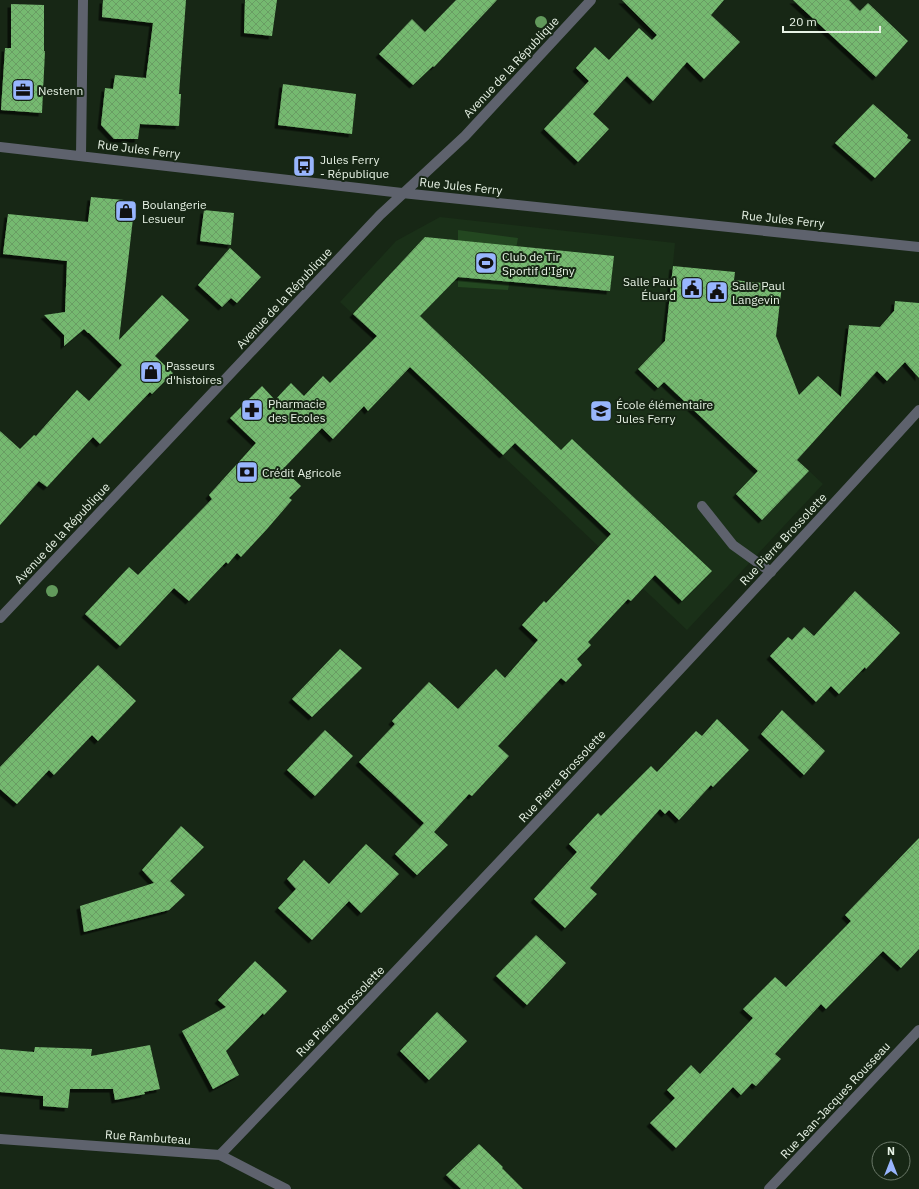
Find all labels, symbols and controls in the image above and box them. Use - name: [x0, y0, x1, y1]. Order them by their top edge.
- scale bar: [783, 8, 880, 34]
- street label: Avenue de la République: [460, 13, 562, 121]
- text: 20 m: [789, 14, 817, 29]
- office icon: Nestenn: [10, 77, 36, 103]
- place label: Nestenn: [38, 83, 83, 98]
- street label: Rue Jules Ferry: [97, 136, 181, 162]
- place label: Jules Ferry - République: [320, 152, 389, 181]
- bus stop icon: Jules Ferry - République: [291, 153, 317, 179]
- street label: Rue Jules Ferry: [419, 174, 503, 198]
- place label: Boulangerie Lesueur: [142, 197, 207, 226]
- shop icon: Boulangerie Lesueur: [113, 198, 139, 224]
- street label: Rue Jules Ferry: [741, 207, 825, 231]
- street label: Avenue de la République: [233, 244, 335, 352]
- place label: Club de Tir Sportif d'Igny: [502, 249, 575, 278]
- sports icon: Club de Tir Sportif d'Igny: [473, 250, 499, 276]
- place label: Salle Paul Éluard: [623, 274, 676, 303]
- public building icon: Salle Paul Éluard: [679, 275, 705, 301]
- place label: Salle Paul Langevin: [732, 278, 785, 307]
- public building icon: Salle Paul Langevin: [704, 279, 730, 305]
- place label: Passeurs d'histoires: [166, 358, 222, 387]
- shop icon: Passeurs d'histoires: [138, 359, 164, 385]
- place label: Pharmacie des Ecoles: [268, 396, 326, 425]
- pharmacy icon: Pharmacie des Ecoles: [239, 397, 265, 423]
- place label: École élémentaire Jules Ferry: [616, 397, 714, 426]
- school or university icon: École élémentaire Jules Ferry: [588, 398, 614, 424]
- bank icon: Crédit Agricole: [234, 459, 260, 485]
- place label: Crédit Agricole: [262, 465, 342, 480]
- street label: Avenue de la République: [11, 479, 113, 587]
- street label: Rue Pierre Brossolette: [736, 489, 830, 588]
- street label: Rue Pierre Brossolette: [515, 726, 609, 825]
- street label: Rue Pierre Brossolette: [293, 962, 388, 1060]
- street label: Rue Jean-Jacques Rousseau: [777, 1038, 893, 1162]
- street label: Rue Rambuteau: [105, 1127, 191, 1147]
- north arrow: [871, 1141, 911, 1181]
- text: N: [887, 1144, 895, 1158]

